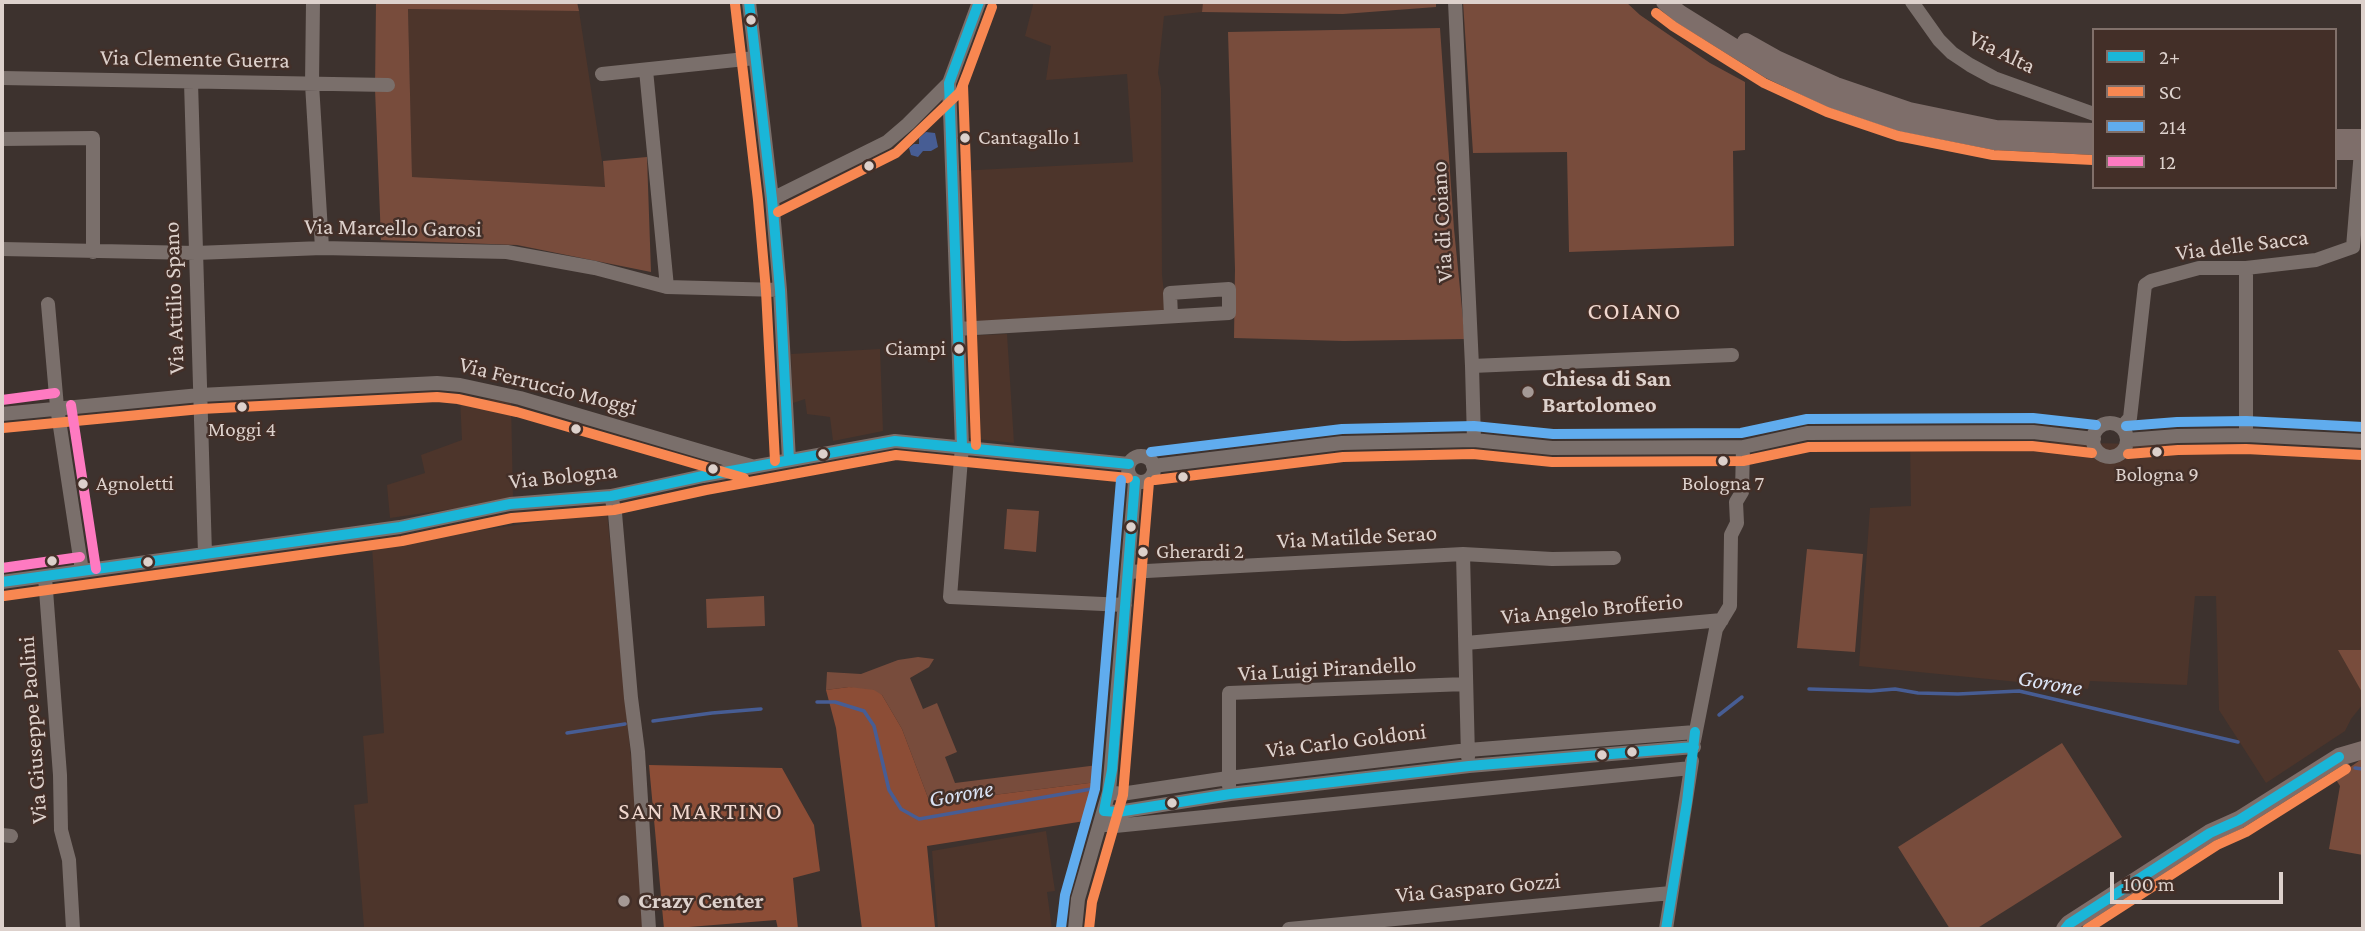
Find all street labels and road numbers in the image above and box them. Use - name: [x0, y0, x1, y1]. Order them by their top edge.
- street label: Via Alta: [1964, 24, 2040, 80]
- street label: Via Clemente Guerra: [100, 44, 290, 74]
- street label: Via di Coiano: [1425, 161, 1459, 283]
- street label: Via Marcello Garosi: [304, 213, 482, 243]
- street label: Via Attilio Spano: [158, 221, 190, 375]
- street label: Via delle Sacca: [2174, 223, 2310, 267]
- street label: Via Ferruccio Moggi: [456, 351, 640, 421]
- street label: Via Bologna: [507, 457, 619, 495]
- street label: Via Matilde Serao: [1276, 519, 1438, 555]
- street label: Via Angelo Brofferio: [1500, 587, 1684, 631]
- street label: Via Giuseppe Paolini: [13, 635, 53, 825]
- street label: Via Luigi Pirandello: [1237, 651, 1417, 687]
- street label: Via Carlo Goldoni: [1264, 717, 1428, 765]
- street label: Via Gasparo Gozzi: [1394, 867, 1562, 909]

